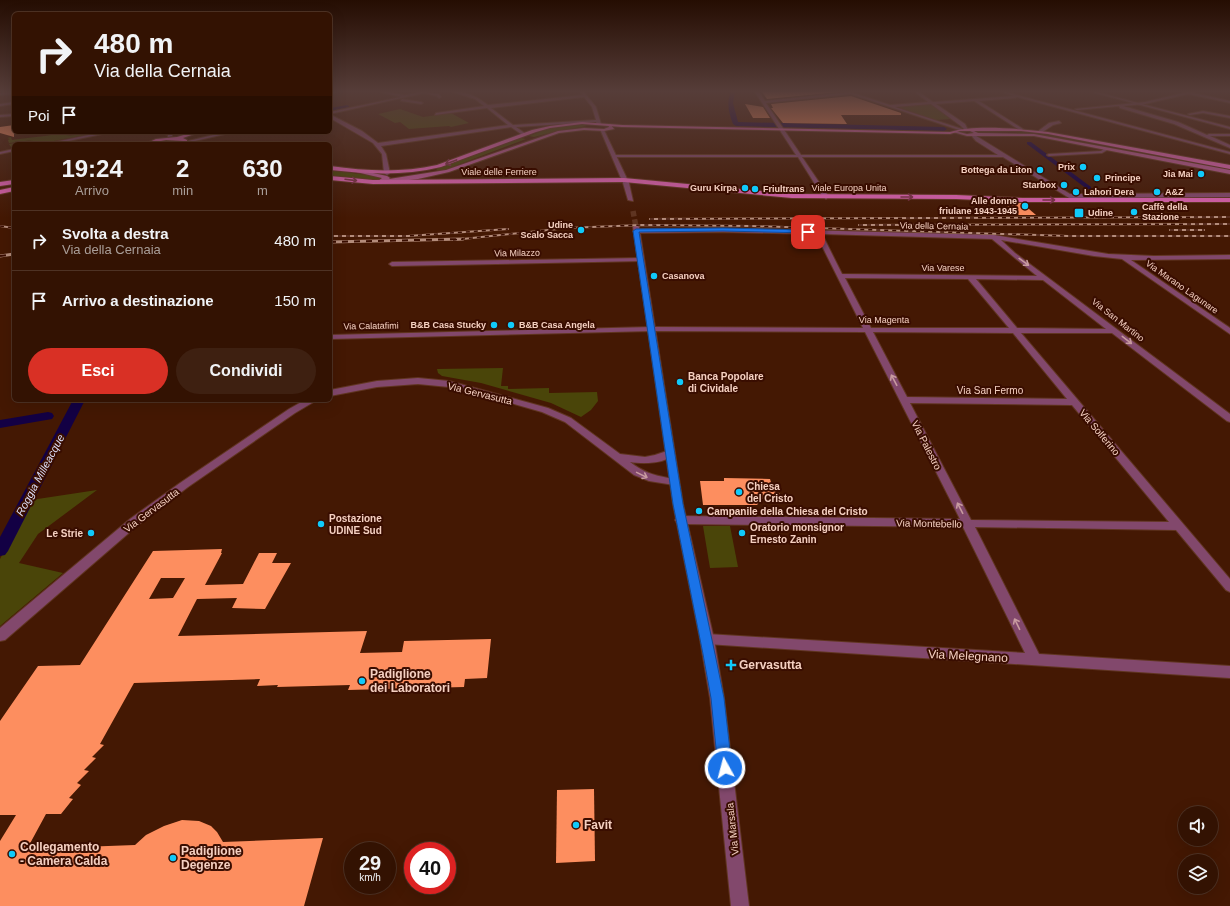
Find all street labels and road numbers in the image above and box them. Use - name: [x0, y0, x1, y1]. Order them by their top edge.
- street label: Viale delle Ferriere: [461, 167, 537, 177]
- street label: Viale Europa Unita: [812, 183, 886, 193]
- street label: Via della Cernaia: [900, 220, 968, 232]
- street label: Via Milazzo: [494, 248, 540, 258]
- street label: Via Marano Lagunare: [1144, 258, 1220, 316]
- street label: Via Varese: [921, 263, 965, 273]
- street label: Via San Martino: [1090, 296, 1146, 344]
- street label: Via Magenta: [859, 315, 909, 325]
- street label: Via Calatafimi: [343, 321, 399, 331]
- street label: Via Gervasutta: [447, 380, 514, 407]
- street label: Via San Fermo: [957, 385, 1024, 396]
- street label: Via Solferino: [1077, 407, 1122, 458]
- street label: Via Palestro: [909, 419, 944, 472]
- street label: Via Gervasutta: [122, 486, 181, 535]
- street label: Via Montebello: [896, 517, 963, 530]
- street label: Via Melegnano: [928, 647, 1009, 665]
- street label: Via Marsala: [724, 802, 741, 856]

